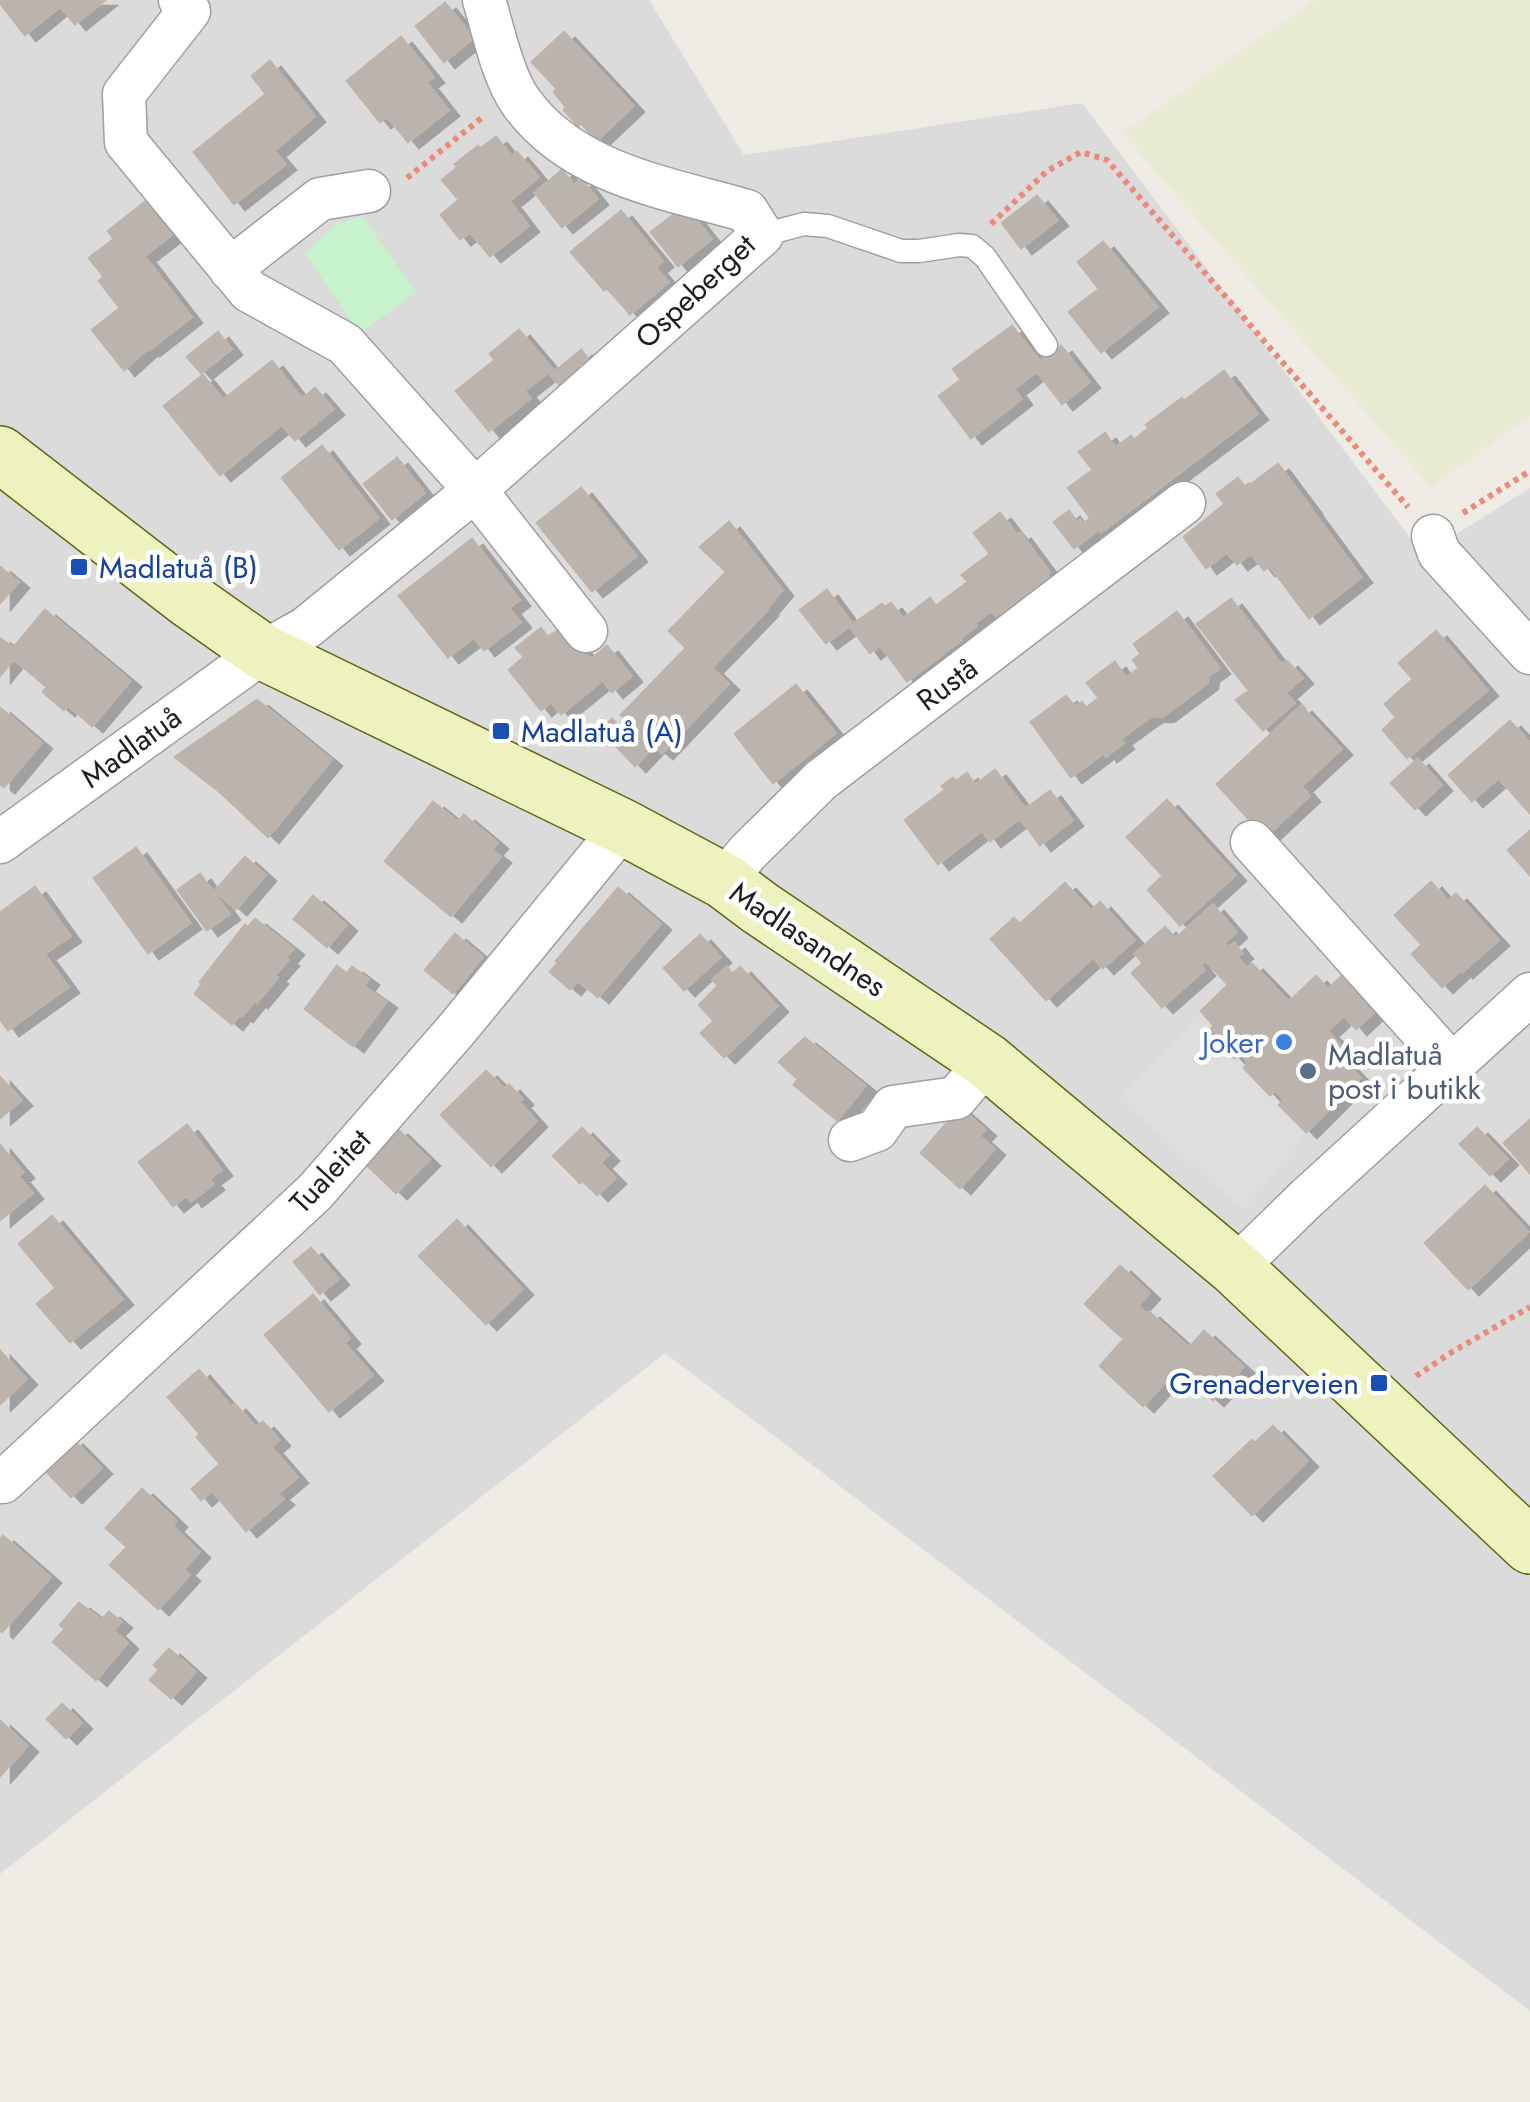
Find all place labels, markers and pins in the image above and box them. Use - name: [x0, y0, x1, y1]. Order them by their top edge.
- place label: Madlatuå (B): [99, 546, 258, 589]
- marker: Madlatuå (B): [68, 556, 90, 578]
- place label: Madlatuå (A): [521, 710, 683, 753]
- marker: Madlatuå (A): [490, 720, 512, 742]
- place label: Joker: [1198, 1021, 1265, 1064]
- marker: Joker: [1273, 1031, 1295, 1053]
- place label: Madlatuå post i butikk: [1328, 1033, 1482, 1110]
- marker: Madlatuå post i butikk: [1297, 1060, 1319, 1082]
- place label: Grenaderveien: [1169, 1362, 1359, 1405]
- marker: Grenaderveien: [1368, 1372, 1390, 1394]

